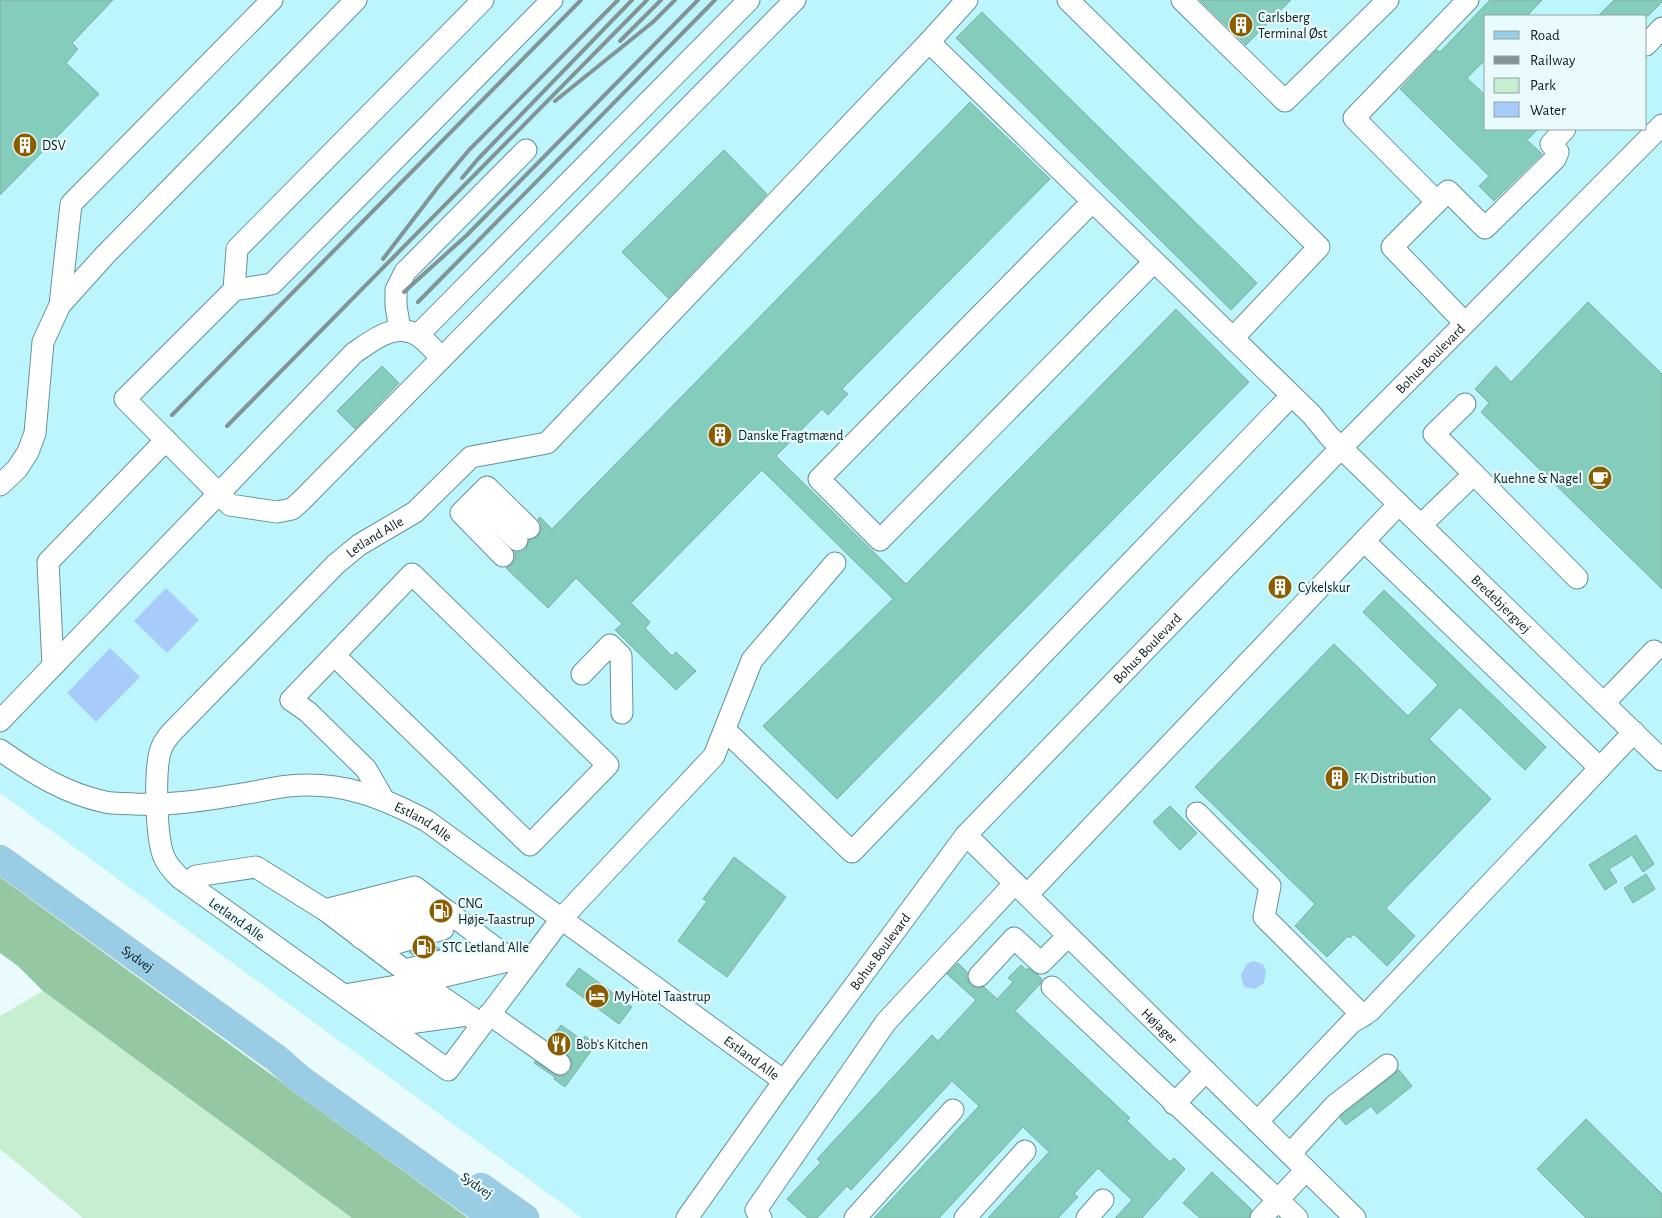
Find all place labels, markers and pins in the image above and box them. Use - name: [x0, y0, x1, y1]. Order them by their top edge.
- place label: Carlsberg Terminal Øst: [1258, 11, 1328, 41]
- building icon: Carlsberg Terminal Øst: [1228, 12, 1254, 38]
- building icon: DSV: [12, 132, 38, 158]
- place label: DSV: [42, 139, 66, 153]
- building icon: Danske Fragtmænd: [707, 422, 733, 448]
- place label: Danske Fragtmænd: [738, 429, 844, 443]
- cafe icon: Kuehne & Nagel: [1587, 465, 1613, 491]
- place label: Kuehne & Nagel: [1493, 472, 1582, 486]
- building icon: Cykelskur: [1267, 574, 1293, 600]
- place label: Cykelskur: [1298, 581, 1351, 595]
- building icon: FK Distribution: [1324, 765, 1350, 791]
- place label: FK Distribution: [1354, 772, 1436, 786]
- place label: CNG Høje-Taastrup: [458, 897, 535, 927]
- fuel station icon: CNG Høje-Taastrup: [428, 898, 454, 924]
- fuel station icon: STC Letland Alle: [411, 934, 437, 960]
- place label: STC Letland Alle: [442, 941, 529, 955]
- hotel icon: MyHotel Taastrup: [584, 983, 610, 1009]
- place label: MyHotel Taastrup: [614, 990, 711, 1004]
- restaurant icon: Bob's Kitchen: [546, 1031, 572, 1057]
- place label: Bob's Kitchen: [576, 1038, 648, 1052]

